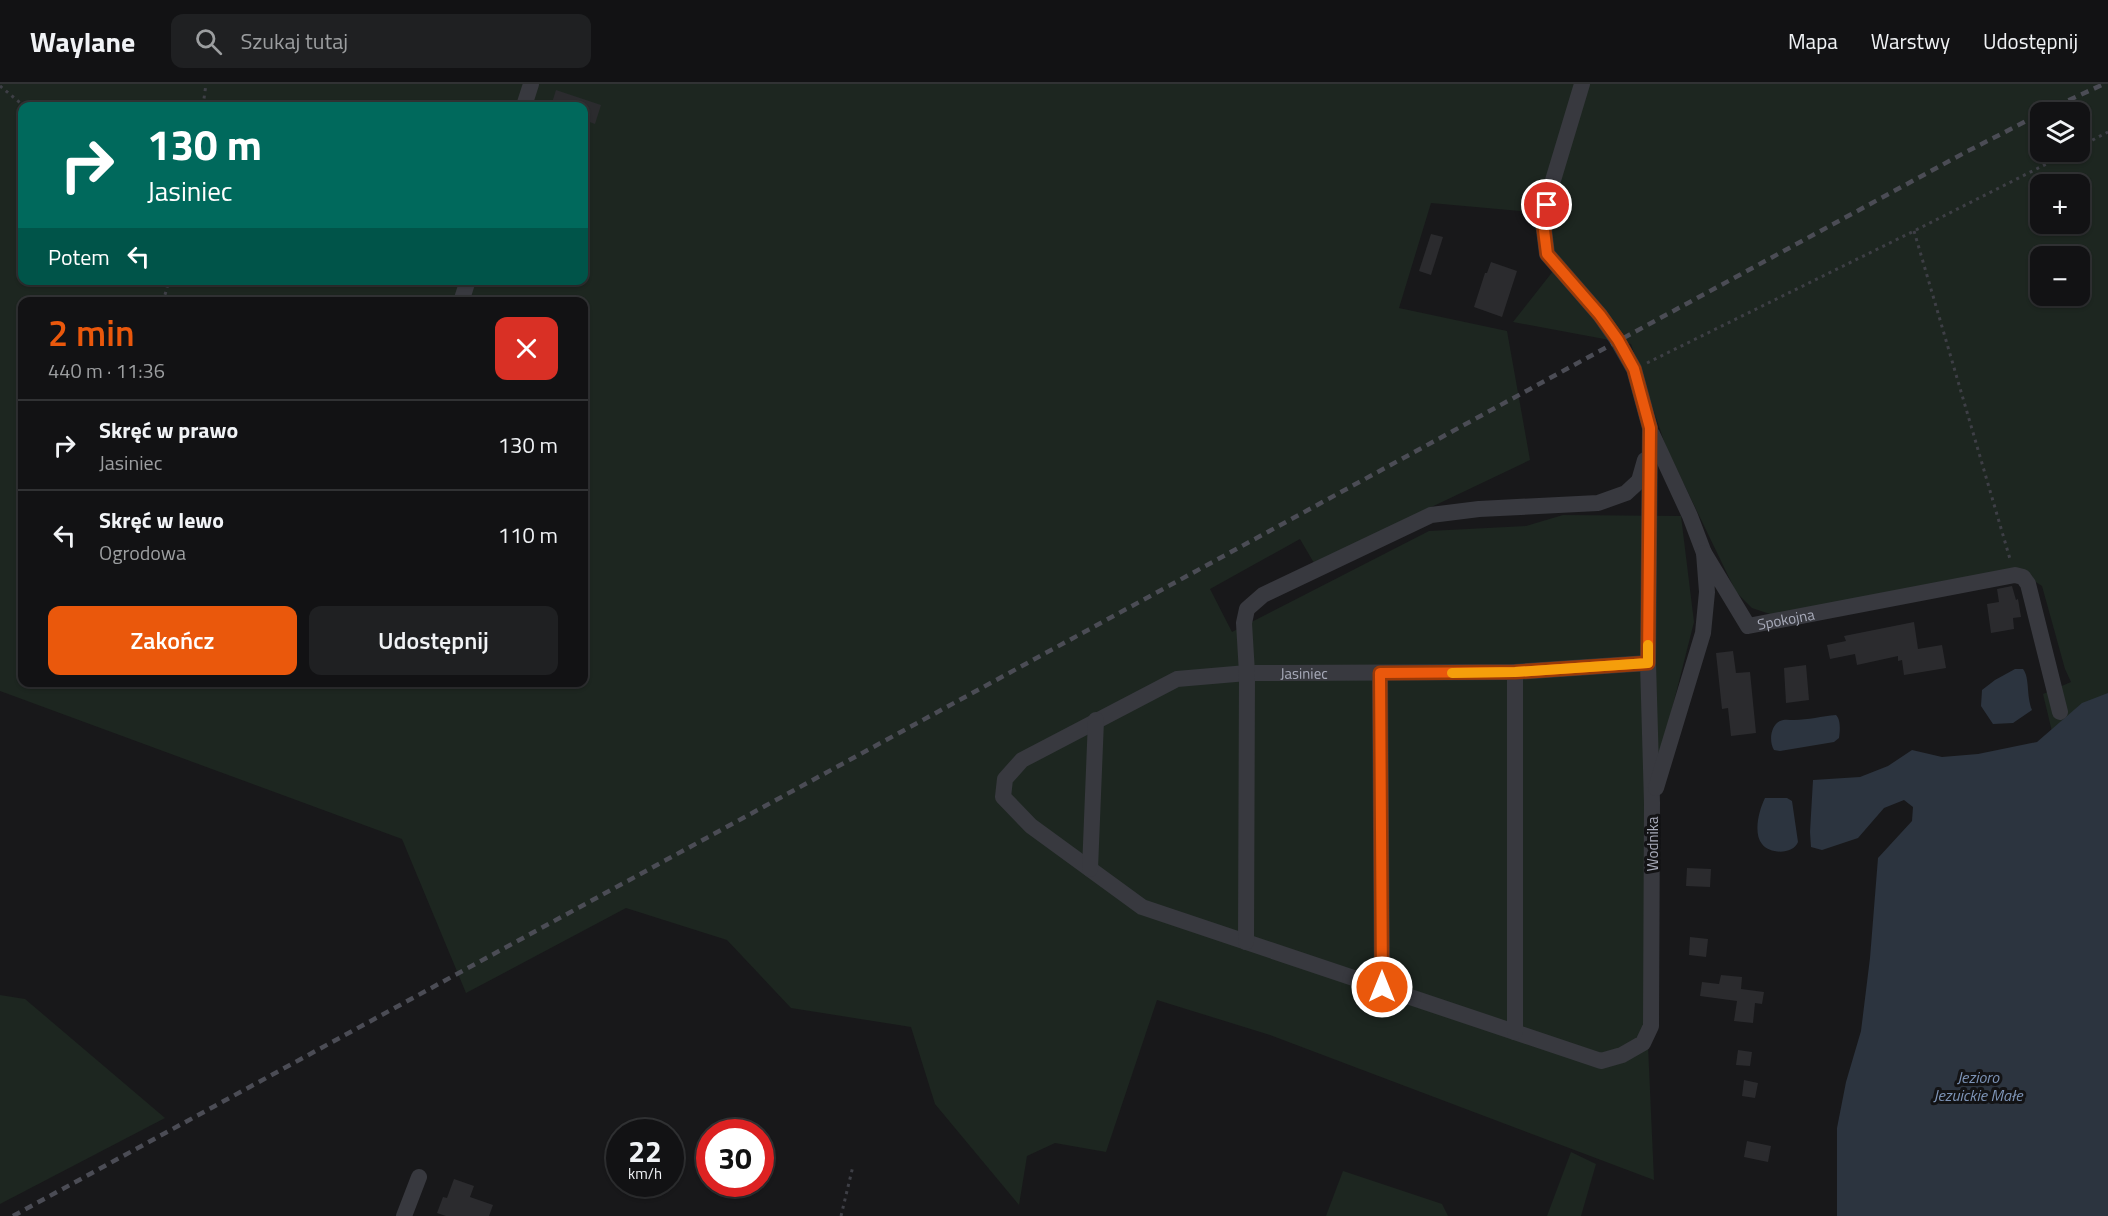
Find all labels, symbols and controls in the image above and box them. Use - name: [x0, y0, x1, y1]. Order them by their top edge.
- search box: [171, 14, 591, 68]
- text: Waylane: [30, 20, 135, 63]
- text: Szukaj tutaj: [240, 24, 348, 58]
- icon: search: [192, 25, 225, 58]
- text: Mapa: [1788, 25, 1838, 57]
- text: Warstwy: [1871, 25, 1950, 57]
- text: Udostępnij: [1983, 25, 2078, 57]
- map controls: [2030, 102, 2090, 306]
- button: layers: [2030, 102, 2090, 162]
- text: 130 m: [147, 112, 262, 176]
- icon: right: [48, 126, 126, 204]
- text: Jasiniec: [147, 170, 233, 211]
- button: +: [2030, 174, 2090, 234]
- pin: [1521, 179, 1572, 230]
- icon: arrive: [1530, 188, 1563, 221]
- text: Potem: [48, 240, 110, 274]
- icon: left: [122, 240, 155, 273]
- button: −: [2030, 246, 2090, 306]
- text: 2 min: [48, 305, 135, 360]
- button: close: [495, 317, 558, 380]
- text: 440 m · 11:36: [48, 355, 165, 386]
- text: Skręć w prawo: [99, 413, 238, 447]
- text: 130 m: [498, 428, 558, 462]
- icon: right: [48, 429, 81, 462]
- text: Jasiniec: [99, 447, 162, 478]
- text: Skręć w lewo: [99, 503, 224, 537]
- text: 110 m: [498, 518, 558, 552]
- icon: left: [48, 519, 81, 552]
- text: Ogrodowa: [99, 537, 186, 568]
- street label: Spokojna: [1755, 602, 1817, 635]
- button: Zakończ: [48, 606, 297, 675]
- button: Udostępnij: [309, 606, 558, 675]
- street label: Jasiniec: [1280, 661, 1328, 684]
- street label: Wodnika: [1641, 816, 1664, 871]
- position arrow: [1350, 955, 1414, 1019]
- water label: Jezioro Jezuickie Małe: [1933, 1065, 2024, 1107]
- speed limit sign: 30: [696, 1119, 774, 1197]
- text: 22: [628, 1128, 662, 1174]
- text: km/h: [628, 1162, 662, 1185]

